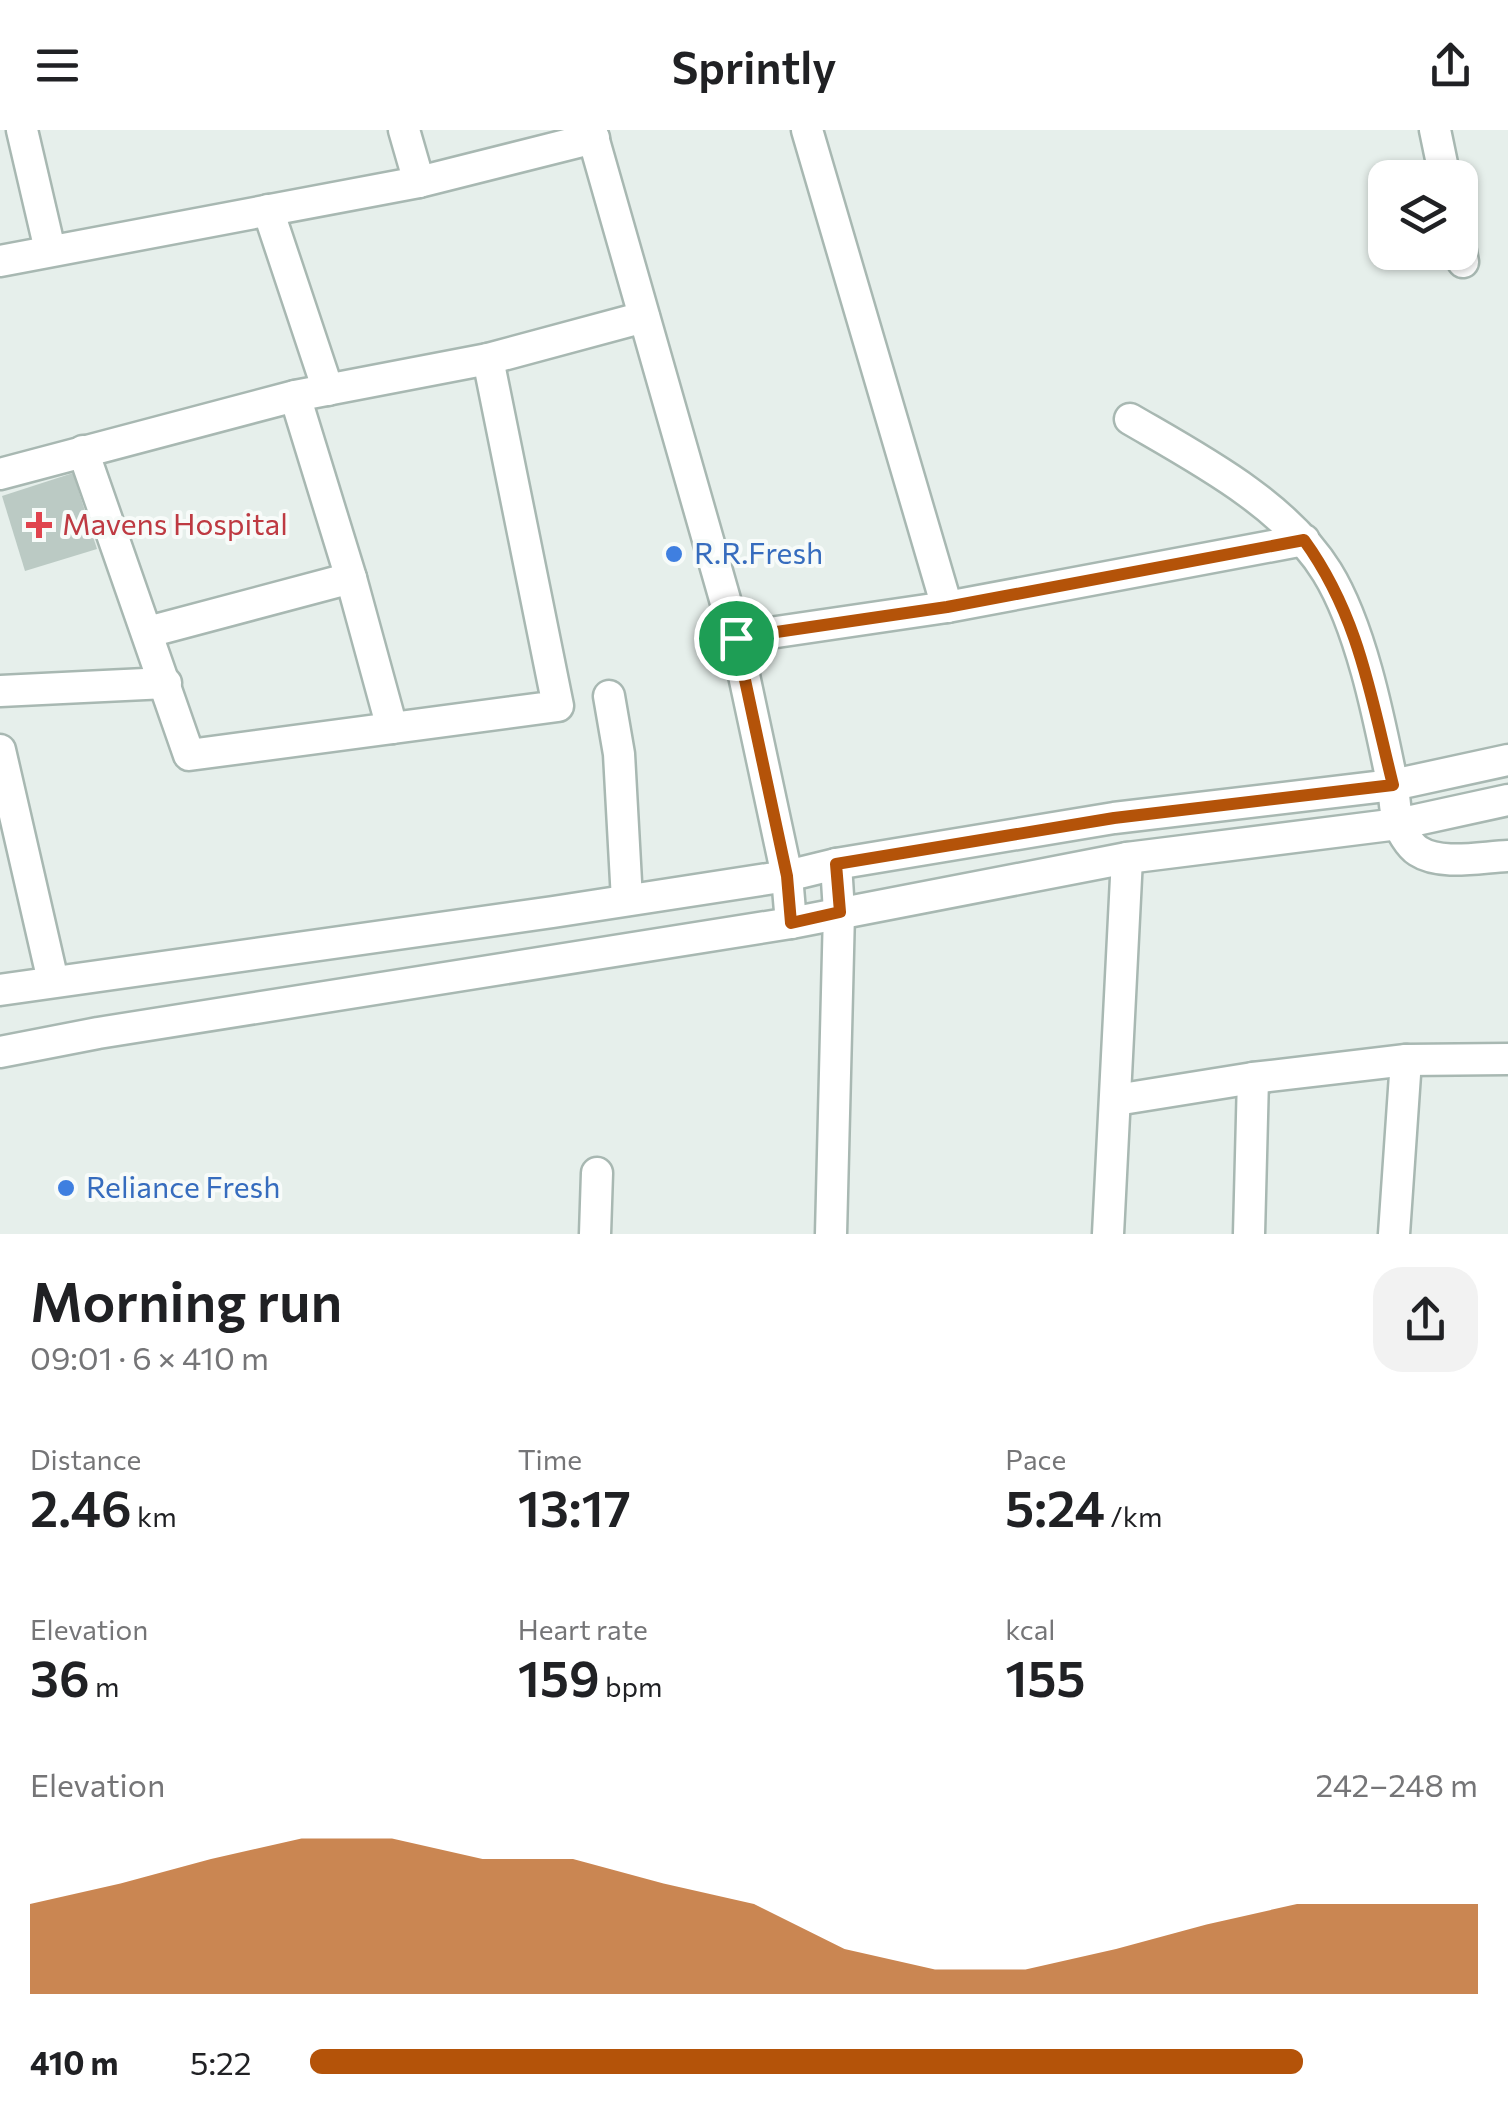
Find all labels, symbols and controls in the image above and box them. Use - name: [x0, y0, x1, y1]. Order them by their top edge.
- icon: menu: [30, 38, 85, 93]
- text: Sprintly: [671, 38, 837, 93]
- icon: share: [1423, 38, 1478, 93]
- map controls: [1368, 160, 1478, 270]
- button: layers: [1368, 160, 1478, 270]
- place label: Mavens Hospital: [62, 504, 288, 541]
- marker: Mavens Hospital: [26, 512, 52, 538]
- place label: R.R.Fresh: [694, 533, 823, 570]
- marker: R.R.Fresh: [663, 543, 685, 565]
- pin: [694, 596, 779, 681]
- icon: arrive: [709, 611, 764, 666]
- place label: Reliance Fresh: [86, 1167, 280, 1204]
- marker: Reliance Fresh: [55, 1177, 77, 1199]
- text: Morning run: [30, 1266, 342, 1333]
- button: share: [1373, 1267, 1478, 1372]
- text: 09:01 · 6 × 410 m: [30, 1337, 269, 1377]
- text: Distance: [30, 1442, 141, 1476]
- text: Time: [518, 1442, 582, 1476]
- text: Pace: [1005, 1442, 1066, 1476]
- text: 2.46: [30, 1476, 132, 1537]
- text: 13:17: [518, 1476, 631, 1537]
- text: 5:24: [1005, 1476, 1105, 1537]
- text: km: [132, 1499, 177, 1533]
- text: /km: [1105, 1499, 1162, 1533]
- text: Elevation: [30, 1612, 148, 1646]
- text: Heart rate: [518, 1612, 648, 1646]
- text: kcal: [1005, 1612, 1055, 1646]
- text: 36: [30, 1646, 90, 1707]
- text: 159: [518, 1646, 600, 1707]
- text: 155: [1005, 1646, 1086, 1707]
- text: m: [90, 1669, 119, 1703]
- text: bpm: [600, 1669, 662, 1703]
- text: Elevation: [30, 1764, 165, 1804]
- text: 242–248 m: [1316, 1764, 1478, 1804]
- text: 410 m: [30, 2042, 118, 2082]
- text: 5:22: [190, 2042, 251, 2082]

